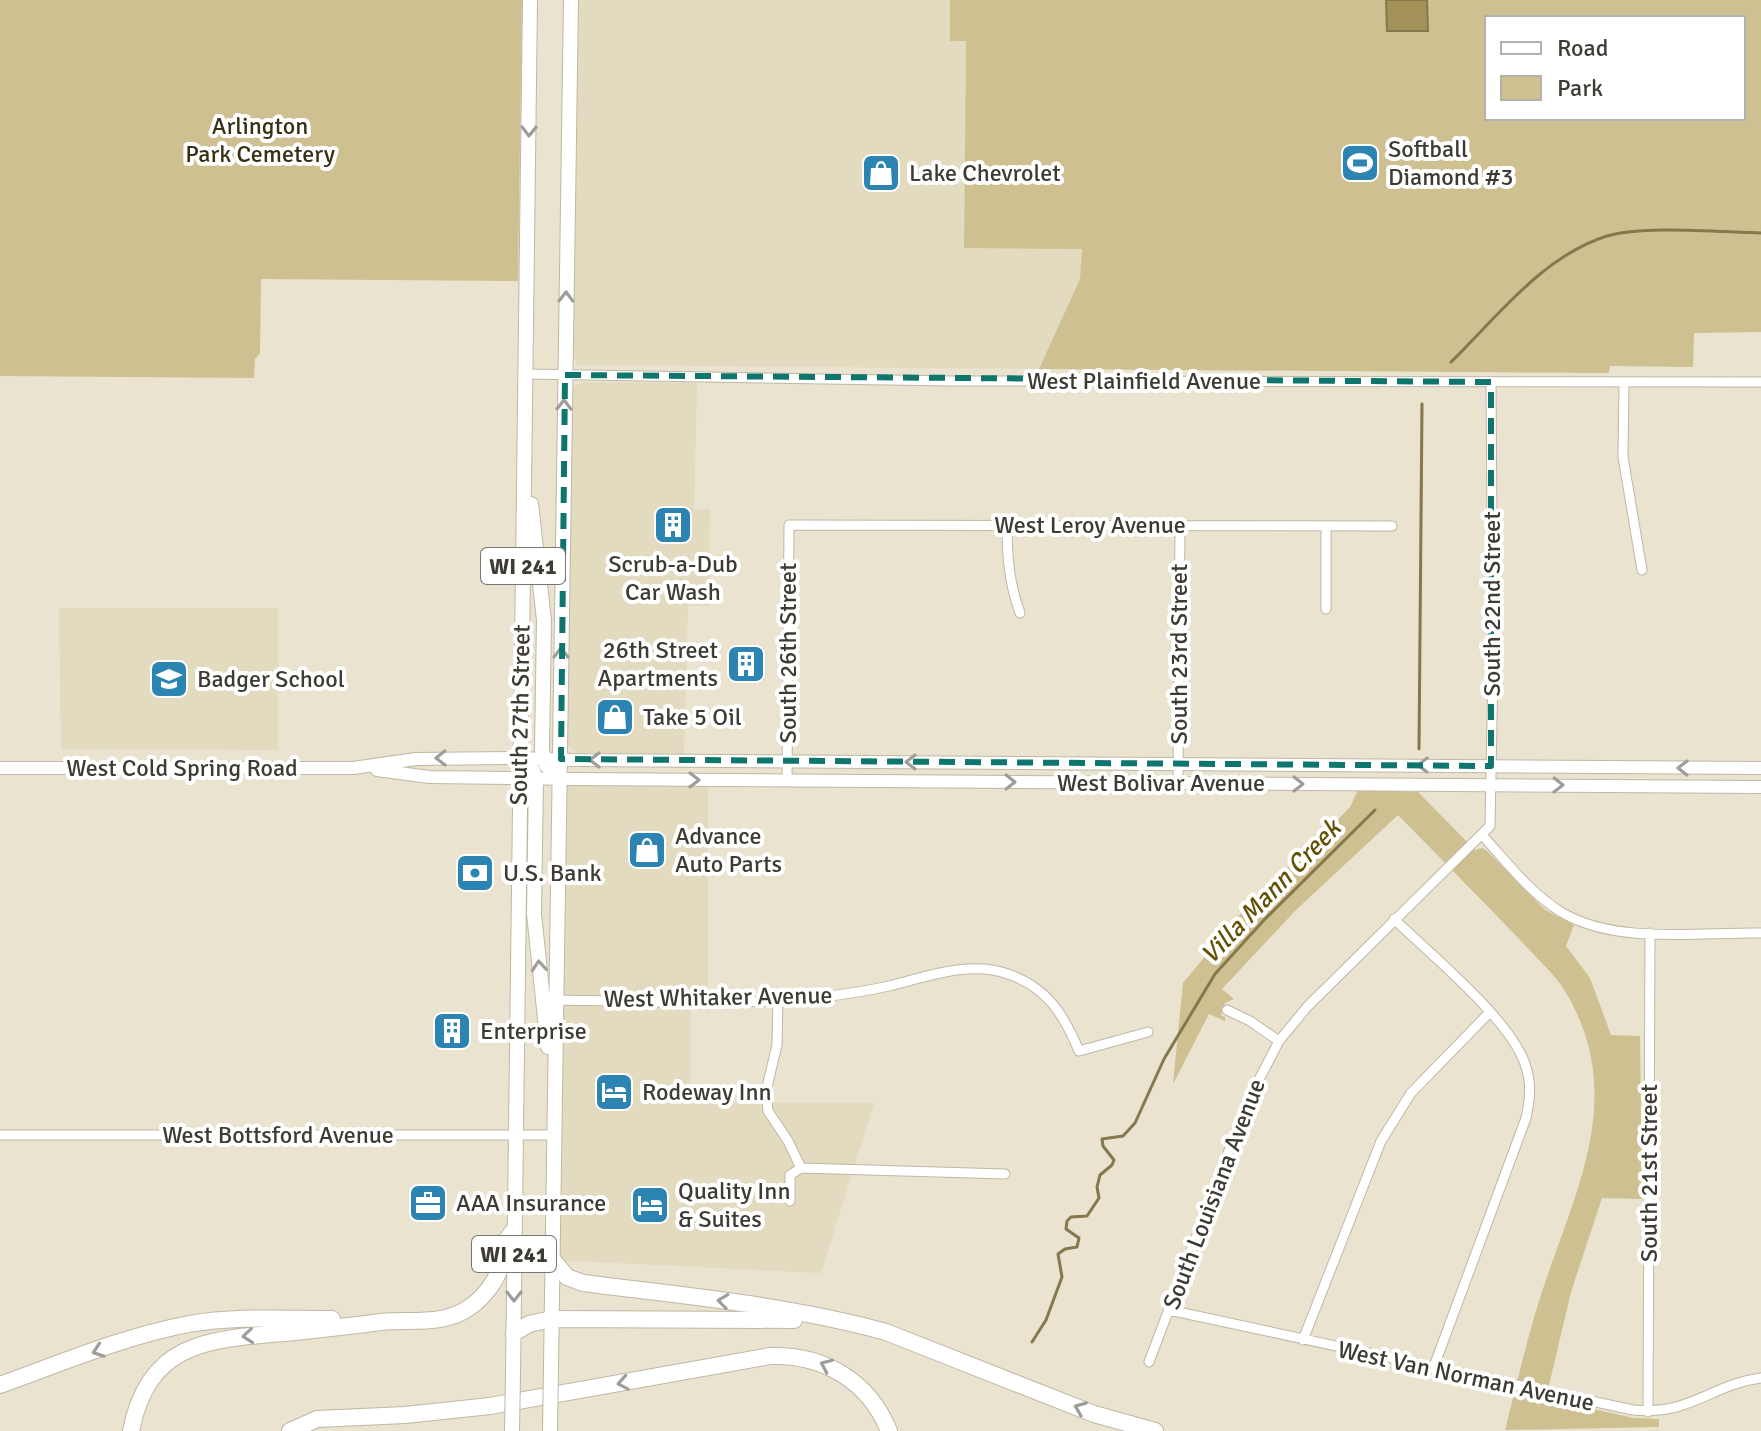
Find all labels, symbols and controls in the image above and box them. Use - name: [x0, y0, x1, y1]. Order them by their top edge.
- legend: [1485, 16, 1745, 120]
- text: Road: [1557, 33, 1608, 63]
- text: Park: [1557, 73, 1603, 103]
- park label: Arlington Park Cemetery: [185, 111, 335, 169]
- one-way arrow: [520, 125, 538, 138]
- place label: Softball Diamond #3: [1388, 134, 1513, 192]
- sports icon: Softball Diamond #3: [1339, 142, 1381, 184]
- shop icon: Lake Chevrolet: [860, 152, 902, 194]
- place label: Lake Chevrolet: [909, 158, 1061, 188]
- one-way arrow: [558, 290, 575, 303]
- street label: West Plainfield Avenue: [1027, 366, 1261, 396]
- one-way arrow: [555, 398, 573, 411]
- building icon: Scrub-a-Dub Car Wash: [652, 504, 694, 546]
- street label: West Leroy Avenue: [994, 510, 1186, 540]
- street label: South 22nd Street: [1477, 511, 1507, 697]
- road number: WI 241: [481, 548, 565, 584]
- place label: Scrub-a-Dub Car Wash: [608, 549, 738, 607]
- street label: South 26th Street: [773, 563, 803, 743]
- street label: South 23rd Street: [1164, 564, 1194, 744]
- street label: South 27th Street: [503, 624, 537, 806]
- place label: 26th Street Apartments: [598, 635, 718, 693]
- building icon: 26th Street Apartments: [725, 643, 767, 685]
- one-way arrow: [552, 646, 570, 659]
- school or university icon: Badger School: [148, 658, 190, 700]
- place label: Badger School: [197, 664, 345, 694]
- shop icon: Take 5 Oil: [594, 696, 636, 738]
- place label: Take 5 Oil: [643, 702, 742, 732]
- one-way arrow: [434, 750, 447, 767]
- one-way arrow: [588, 751, 601, 769]
- street label: West Cold Spring Road: [66, 753, 298, 783]
- one-way arrow: [904, 753, 917, 771]
- one-way arrow: [1416, 757, 1429, 774]
- one-way arrow: [1676, 759, 1689, 777]
- street label: West Bolivar Avenue: [1057, 768, 1265, 798]
- one-way arrow: [688, 771, 701, 788]
- one-way arrow: [1004, 773, 1017, 791]
- one-way arrow: [1292, 775, 1305, 793]
- one-way arrow: [1552, 777, 1565, 794]
- water label: Villa Mann Creek: [1194, 812, 1349, 971]
- place label: Advance Auto Parts: [675, 821, 782, 879]
- shop icon: Advance Auto Parts: [626, 829, 668, 871]
- bank icon: U.S. Bank: [454, 852, 496, 894]
- place label: U.S. Bank: [503, 858, 602, 888]
- one-way arrow: [530, 959, 547, 972]
- street label: West Whitaker Avenue: [603, 980, 833, 1014]
- building icon: Enterprise: [431, 1010, 473, 1052]
- place label: Enterprise: [480, 1016, 587, 1046]
- hotel icon: Rodeway Inn: [593, 1071, 635, 1113]
- street label: South Louisiana Avenue: [1156, 1075, 1272, 1313]
- place label: Rodeway Inn: [642, 1077, 772, 1107]
- street label: South 21st Street: [1634, 1084, 1664, 1262]
- street label: West Bottsford Avenue: [162, 1120, 394, 1150]
- place label: Quality Inn & Suites: [678, 1176, 790, 1234]
- office icon: AAA Insurance: [407, 1182, 449, 1224]
- hotel icon: Quality Inn & Suites: [629, 1184, 671, 1226]
- place label: AAA Insurance: [456, 1188, 606, 1218]
- road number: WI 241: [472, 1236, 556, 1272]
- one-way arrow: [505, 1290, 523, 1303]
- one-way arrow: [716, 1292, 729, 1309]
- one-way arrow: [241, 1327, 254, 1344]
- street label: West Van Norman Avenue: [1335, 1334, 1597, 1418]
- one-way arrow: [92, 1342, 106, 1358]
- one-way arrow: [820, 1359, 834, 1375]
- one-way arrow: [616, 1373, 629, 1390]
- one-way arrow: [1074, 1402, 1088, 1418]

